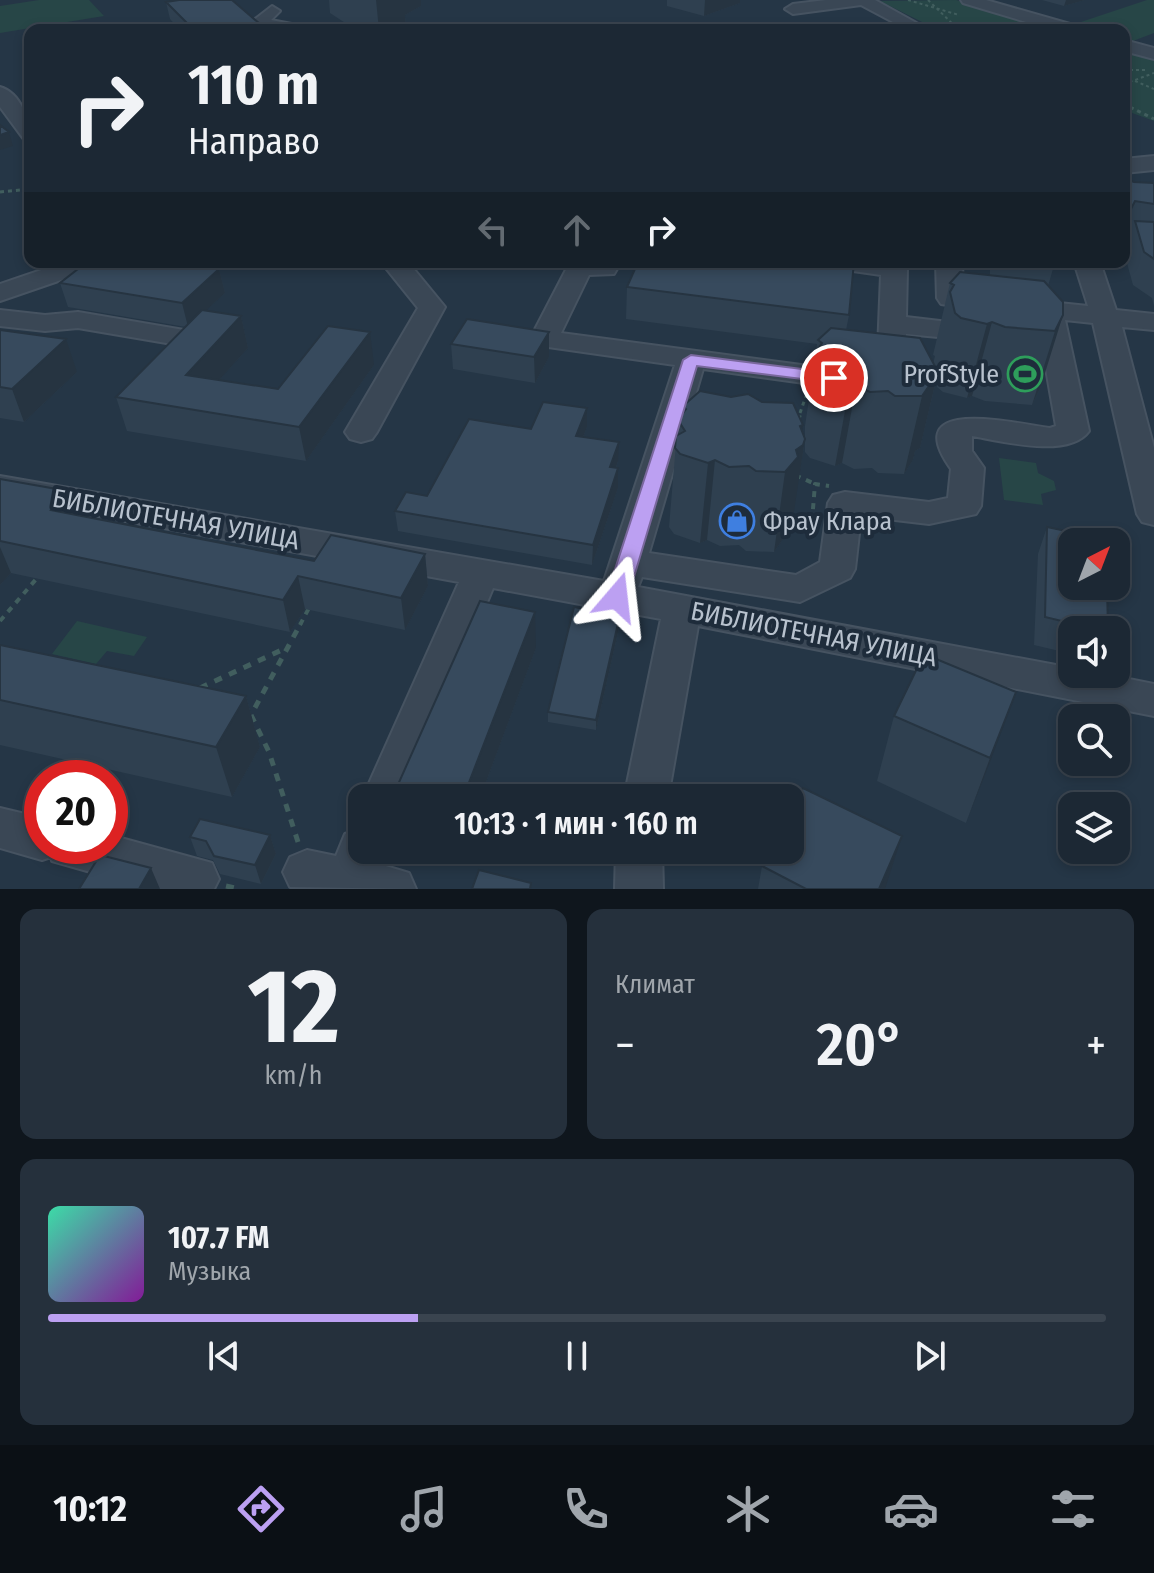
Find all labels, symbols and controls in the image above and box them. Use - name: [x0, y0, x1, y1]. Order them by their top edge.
- text: 110 m: [188, 52, 319, 119]
- icon: right: [56, 56, 160, 160]
- text: Направо: [188, 120, 320, 164]
- icon: left: [471, 208, 515, 252]
- icon: ahead: [555, 208, 599, 252]
- icon: right: [639, 208, 683, 252]
- pin: [800, 344, 868, 412]
- sports icon: ProfStyle: [1006, 355, 1044, 393]
- icon: arrive: [812, 356, 856, 400]
- place label: ProfStyle: [903, 359, 999, 390]
- street label: БИБЛИОТЕЧНАЯ УЛИЦА: [50, 483, 302, 557]
- shop icon: Фрау Клара: [718, 502, 756, 540]
- place label: Фрау Клара: [763, 506, 892, 537]
- north arrow: [1058, 528, 1130, 600]
- map controls: [1058, 528, 1130, 864]
- position arrow: [575, 555, 659, 639]
- street label: БИБЛИОТЕЧНАЯ УЛИЦА: [688, 595, 940, 674]
- button: sound: [1058, 616, 1130, 688]
- button: search: [1058, 704, 1130, 776]
- speed limit sign: 20: [24, 760, 128, 864]
- button: layers: [1058, 792, 1130, 864]
- text: 10:13 · 1 мин · 160 m: [454, 806, 698, 842]
- text: 12: [247, 945, 340, 1070]
- text: Климат: [615, 969, 695, 1000]
- text: 20°: [816, 1009, 904, 1081]
- text: −: [615, 1019, 635, 1072]
- text: +: [1086, 1019, 1106, 1072]
- text: km/h: [265, 1060, 322, 1091]
- text: 107.7 FM: [168, 1220, 269, 1256]
- text: Музыка: [168, 1256, 251, 1287]
- icon: previous: [202, 1334, 246, 1378]
- icon: pause: [555, 1334, 599, 1378]
- icon: next: [908, 1334, 952, 1378]
- icon: directions: [233, 1481, 289, 1537]
- icon: music: [396, 1481, 452, 1537]
- icon: phone: [558, 1481, 614, 1537]
- icon: climate: [720, 1481, 776, 1537]
- icon: car: [883, 1481, 939, 1537]
- icon: filters: [1045, 1481, 1101, 1537]
- text: 10:12: [53, 1487, 127, 1531]

